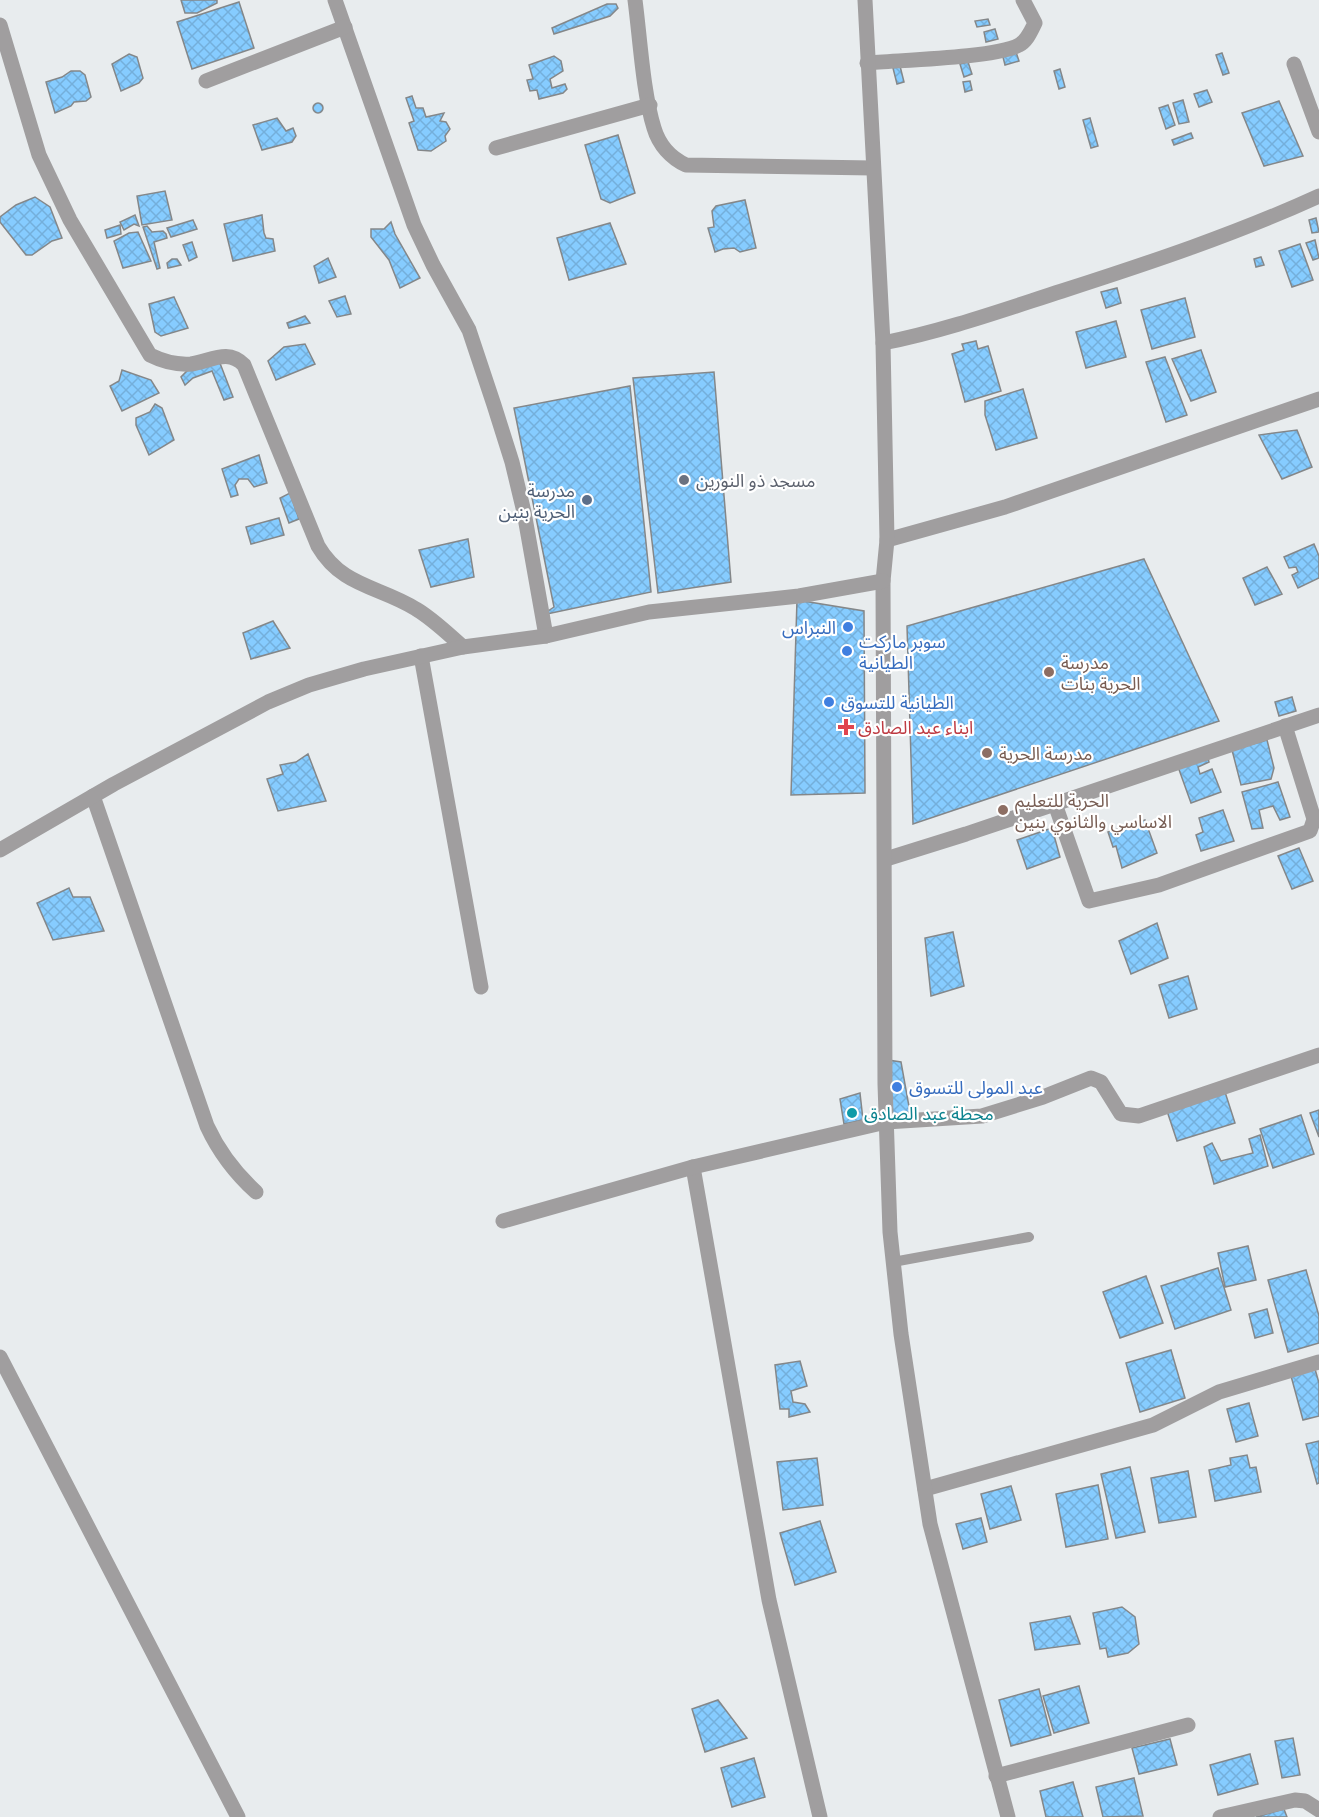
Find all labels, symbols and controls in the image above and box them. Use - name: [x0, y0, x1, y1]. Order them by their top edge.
- place label: مسجد ذو النورين: [696, 470, 815, 492]
- marker: مسجد ذو النورين: [677, 473, 691, 487]
- place label: مدرسة الحرية بنين: [499, 480, 575, 523]
- marker: مدرسة الحرية بنين: [580, 493, 594, 507]
- place label: النبراس: [782, 617, 836, 639]
- marker: النبراس: [841, 620, 855, 634]
- place label: سوبر ماركت الطيانية: [859, 631, 946, 673]
- marker: سوبر ماركت الطيانية: [840, 644, 854, 658]
- place label: مدرسة الحرية بنات: [1061, 652, 1141, 695]
- marker: مدرسة الحرية بنات: [1042, 665, 1056, 679]
- place label: الطيانية للتسوق: [841, 692, 954, 714]
- marker: الطيانية للتسوق: [822, 695, 836, 709]
- place label: ابناء عبد الصادق: [858, 717, 973, 738]
- marker: ابناء عبد الصادق: [839, 720, 853, 734]
- place label: مدرسة الحرية: [999, 743, 1092, 765]
- marker: مدرسة الحرية: [980, 746, 994, 760]
- place label: الحرية للتعليم الاساسي والثانوي بنين: [1015, 790, 1172, 835]
- marker: الحرية للتعليم الاساسي والثانوي بنين: [996, 803, 1010, 817]
- place label: عبد المولى للتسوق: [909, 1077, 1043, 1099]
- marker: عبد المولى للتسوق: [890, 1080, 904, 1094]
- place label: محطة عبد الصادق: [864, 1103, 994, 1124]
- marker: محطة عبد الصادق: [845, 1106, 859, 1120]

